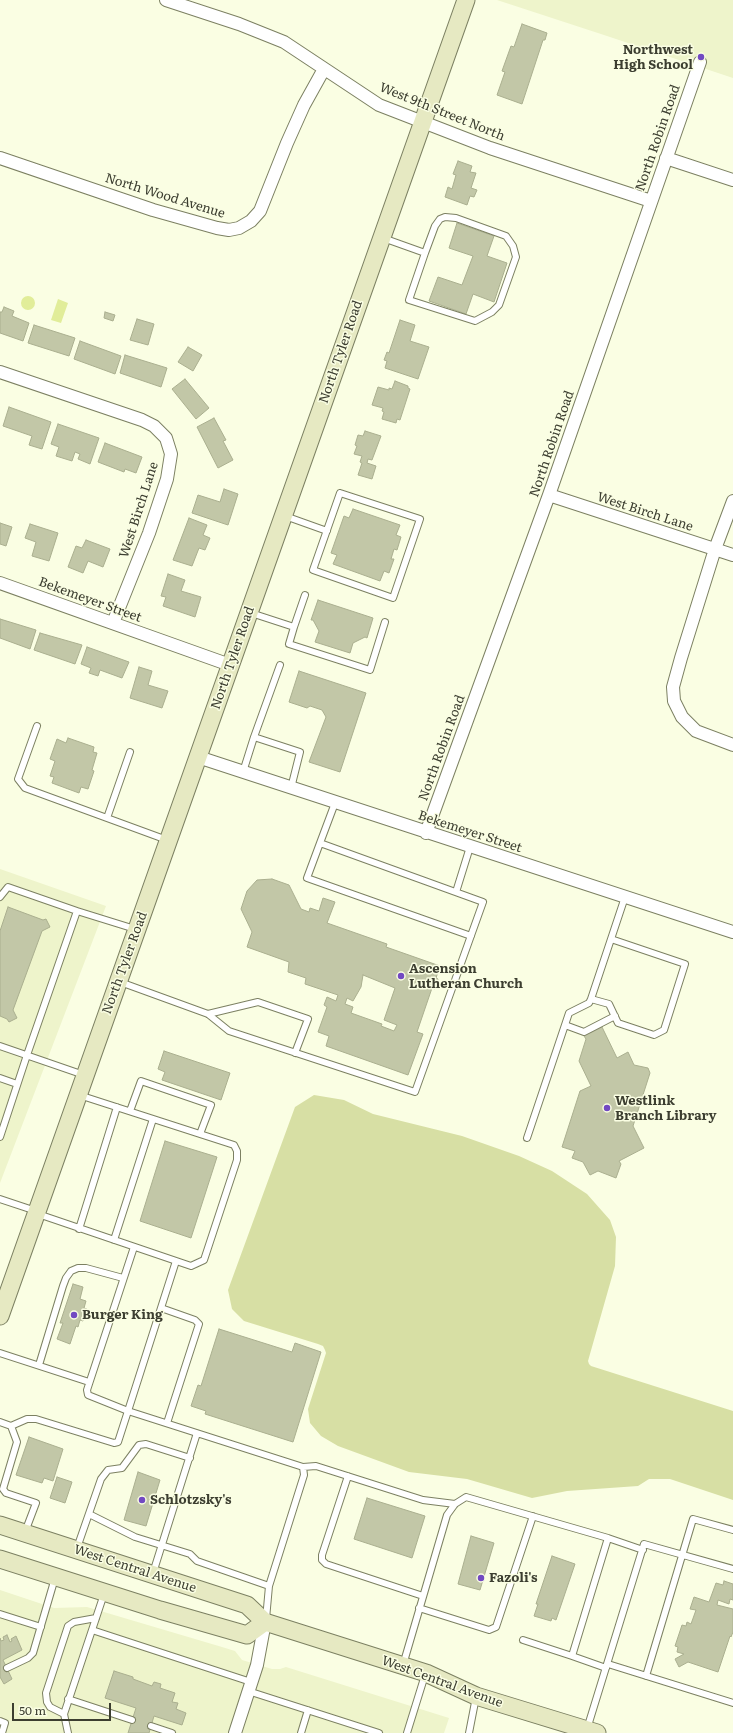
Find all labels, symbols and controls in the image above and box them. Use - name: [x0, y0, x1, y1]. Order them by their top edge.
- place label: Northwest High School: [613, 42, 693, 73]
- marker: Northwest High School: [696, 52, 706, 62]
- street label: West 9th Street North: [377, 80, 507, 144]
- street label: North Robin Road: [632, 83, 684, 193]
- street label: North Wood Avenue: [103, 170, 227, 222]
- street label: North Tyler Road: [316, 298, 366, 406]
- street label: North Robin Road: [526, 389, 578, 499]
- street label: West Birch Lane: [116, 460, 162, 560]
- street label: West Birch Lane: [595, 489, 695, 535]
- street label: Bekemeyer Street: [36, 574, 144, 626]
- street label: North Tyler Road: [208, 604, 258, 712]
- street label: North Robin Road: [416, 693, 468, 803]
- street label: Bekemeyer Street: [416, 808, 524, 856]
- street label: North Tyler Road: [99, 910, 151, 1016]
- place label: Ascension Lutheran Church: [409, 961, 523, 992]
- marker: Ascension Lutheran Church: [396, 971, 406, 981]
- place label: Westlink Branch Library: [615, 1093, 716, 1124]
- marker: Westlink Branch Library: [602, 1103, 612, 1113]
- place label: Burger King: [82, 1307, 163, 1323]
- marker: Burger King: [69, 1310, 79, 1320]
- place label: Schlotzsky's: [150, 1492, 232, 1508]
- marker: Schlotzsky's: [137, 1495, 147, 1505]
- street label: West Central Avenue: [72, 1542, 198, 1596]
- place label: Fazoli's: [489, 1570, 538, 1586]
- marker: Fazoli's: [476, 1573, 486, 1583]
- street label: West Central Avenue: [379, 1653, 505, 1711]
- scale bar: [14, 1695, 113, 1721]
- text: 50 m: [19, 1701, 46, 1719]

